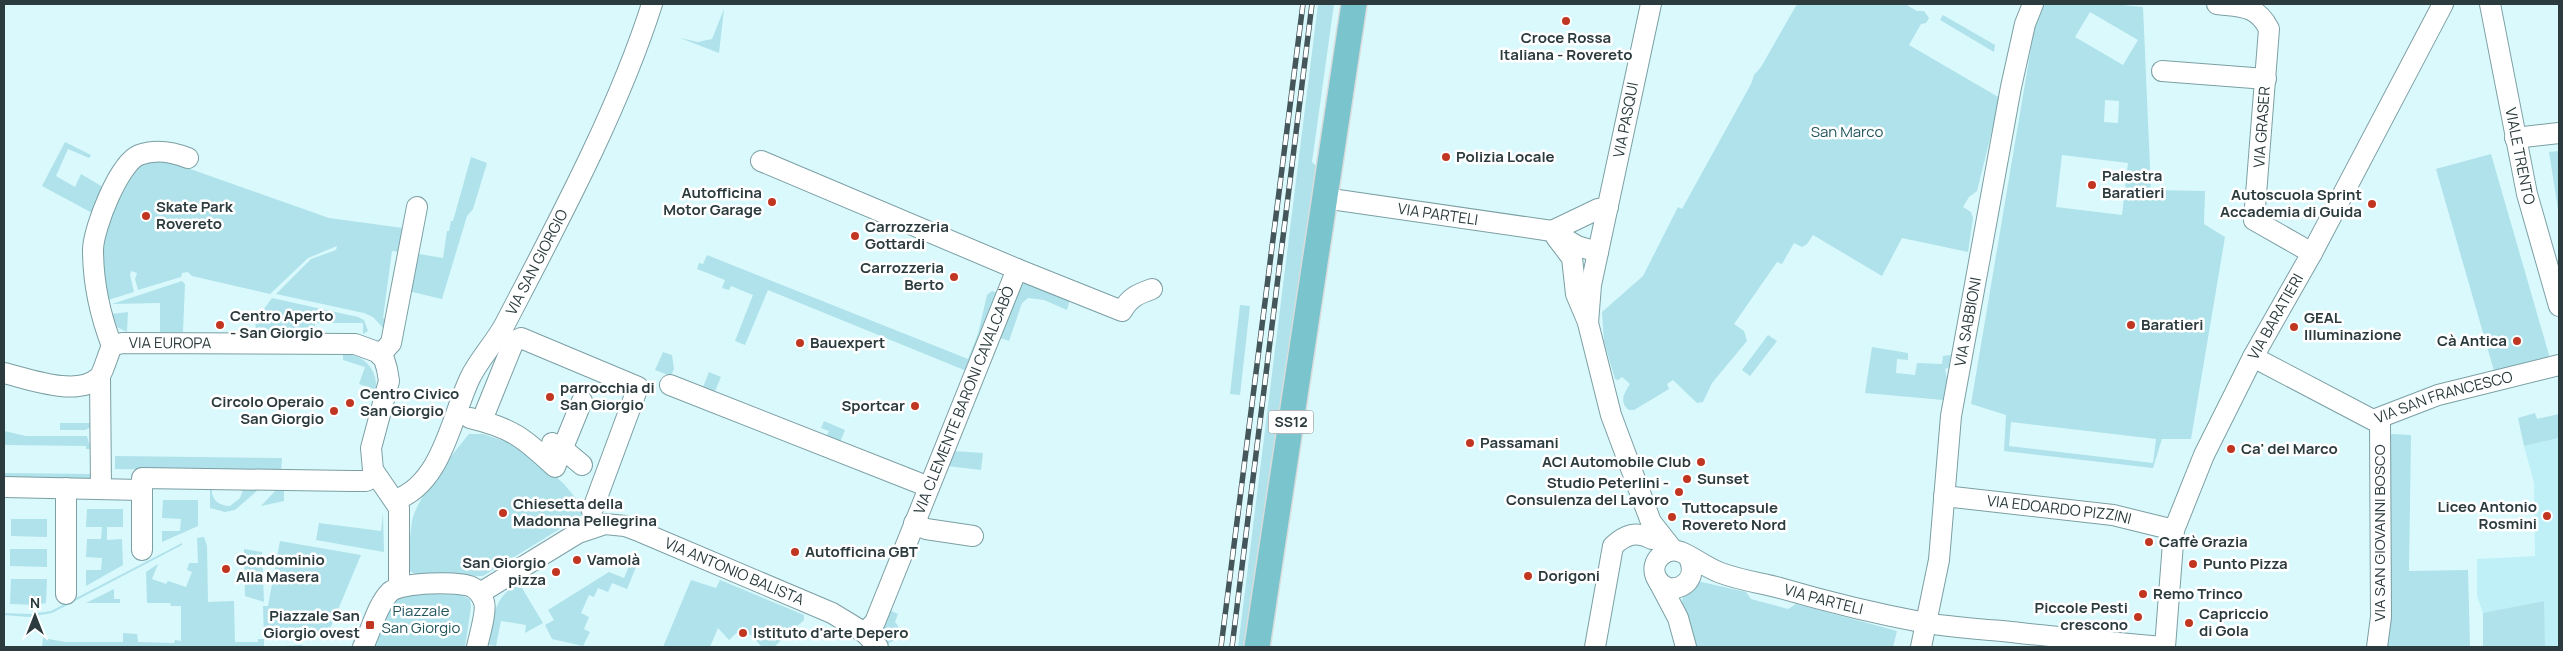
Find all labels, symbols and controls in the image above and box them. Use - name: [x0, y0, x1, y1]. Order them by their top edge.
- marker: Croce Rossa Italiana - Rovereto: [1560, 15, 1572, 27]
- place label: Croce Rossa Italiana - Rovereto: [1500, 27, 1632, 65]
- street label: VIA PASQUI: [1608, 80, 1643, 160]
- street label: VIA GRASER: [2248, 86, 2275, 168]
- street label: VIALE TRENTO: [2500, 106, 2541, 207]
- park label: San Marco: [1811, 121, 1883, 142]
- place label: Polizia Locale: [1456, 146, 1555, 167]
- marker: Polizia Locale: [1440, 151, 1452, 163]
- place label: Palestra Baratieri: [2102, 165, 2164, 203]
- marker: Palestra Baratieri: [2086, 179, 2098, 191]
- place label: Autofficina Motor Garage: [663, 182, 762, 220]
- place label: Autoscuola Sprint Accademia di Guida: [2220, 184, 2362, 222]
- place label: Skate Park Rovereto: [156, 196, 234, 234]
- marker: Autofficina Motor Garage: [766, 196, 778, 208]
- street label: VIA PARTELI: [1396, 198, 1480, 230]
- marker: Autoscuola Sprint Accademia di Guida: [2366, 198, 2378, 210]
- street label: VIA SAN GIORGIO: [500, 205, 573, 319]
- marker: Skate Park Rovereto: [140, 210, 152, 222]
- place label: Carrozzeria Gottardi: [865, 216, 949, 254]
- marker: Carrozzeria Gottardi: [849, 230, 861, 242]
- place label: Carrozzeria Berto: [860, 257, 944, 295]
- street label: VIA BARATIERI: [2243, 270, 2308, 363]
- marker: Carrozzeria Berto: [948, 271, 960, 283]
- street label: VIA SABBIONI: [1949, 275, 1986, 368]
- street label: VIA CLEMENTE BARONI CAVALCABÒ: [909, 283, 1019, 517]
- place label: Centro Aperto - San Giorgio: [230, 305, 334, 343]
- place label: GEAL Illuminazione: [2304, 307, 2402, 345]
- place label: Baratieri: [2141, 314, 2203, 335]
- marker: Centro Aperto - San Giorgio: [214, 319, 226, 331]
- marker: Baratieri: [2125, 319, 2137, 331]
- marker: GEAL Illuminazione: [2288, 321, 2300, 333]
- place label: Cà Antica: [2437, 330, 2507, 351]
- street label: VIA EUROPA: [129, 332, 212, 353]
- place label: Bauexpert: [810, 332, 885, 353]
- marker: Cà Antica: [2511, 335, 2523, 347]
- marker: Bauexpert: [794, 337, 806, 349]
- street label: VIA SAN FRANCESCO: [2371, 366, 2515, 428]
- place label: parrocchia di San Giorgio: [560, 377, 655, 415]
- place label: Centro Civico San Giorgio: [360, 383, 459, 421]
- place label: Circolo Operaio San Giorgio: [211, 391, 324, 429]
- marker: parrocchia di San Giorgio: [544, 391, 556, 403]
- place label: Sportcar: [841, 395, 905, 416]
- marker: Centro Civico San Giorgio: [344, 397, 356, 409]
- marker: Sportcar: [909, 400, 921, 412]
- marker: Circolo Operaio San Giorgio: [328, 405, 340, 417]
- road number: SS12: [1268, 411, 1314, 434]
- place label: Passamani: [1480, 432, 1559, 453]
- marker: Passamani: [1464, 437, 1476, 449]
- place label: Ca' del Marco: [2241, 438, 2338, 459]
- marker: Ca' del Marco: [2225, 443, 2237, 455]
- street label: VIA SAN GIOVANNI BOSCO: [2369, 444, 2390, 621]
- place label: ACI Automobile Club: [1542, 451, 1691, 472]
- marker: ACI Automobile Club: [1695, 456, 1707, 468]
- place label: Sunset: [1697, 468, 1749, 489]
- place label: Studio Peterlini - Consulenza del Lavoro: [1506, 472, 1669, 510]
- marker: Sunset: [1681, 473, 1693, 485]
- marker: Studio Peterlini - Consulenza del Lavoro: [1673, 486, 1685, 498]
- street label: VIA EDOARDO PIZZINI: [1986, 490, 2134, 529]
- place label: Chiesetta della Madonna Pellegrina: [513, 493, 657, 531]
- place label: Liceo Antonio Rosmini: [2437, 496, 2537, 534]
- place label: Tuttocapsule Rovereto Nord: [1682, 497, 1786, 535]
- marker: Chiesetta della Madonna Pellegrina: [497, 507, 509, 519]
- marker: Liceo Antonio Rosmini: [2541, 510, 2553, 522]
- marker: Tuttocapsule Rovereto Nord: [1666, 511, 1678, 523]
- place label: Caffè Grazia: [2159, 531, 2248, 552]
- street label: VIA ANTONIO BALISTA: [662, 532, 808, 610]
- marker: Caffè Grazia: [2143, 536, 2155, 548]
- place label: Autofficina GBT: [805, 541, 918, 562]
- marker: Autofficina GBT: [789, 546, 801, 558]
- place label: Condominio Alla Masera: [236, 549, 325, 587]
- place label: Vamolà: [587, 549, 640, 570]
- place label: San Giorgio pizza: [462, 552, 546, 590]
- place label: Punto Pizza: [2203, 553, 2288, 574]
- marker: Vamolà: [571, 554, 583, 566]
- marker: Punto Pizza: [2187, 558, 2199, 570]
- marker: Condominio Alla Masera: [220, 563, 232, 575]
- place label: Dorigoni: [1538, 565, 1600, 586]
- marker: San Giorgio pizza: [550, 566, 562, 578]
- marker: Dorigoni: [1522, 570, 1534, 582]
- street label: VIA PARTELI: [1782, 579, 1865, 620]
- place label: Remo Trinco: [2153, 583, 2243, 604]
- marker: Remo Trinco: [2137, 588, 2149, 600]
- north arrow: [10, 591, 60, 641]
- text: N: [30, 593, 40, 612]
- place label: Piccole Pesti crescono: [2035, 597, 2128, 635]
- park label: Piazzale San Giorgio: [382, 600, 461, 638]
- place label: Capriccio di Gola: [2199, 603, 2268, 641]
- place label: Piazzale San Giorgio ovest: [264, 605, 360, 643]
- marker: Piccole Pesti crescono: [2132, 611, 2144, 623]
- marker: Capriccio di Gola: [2183, 617, 2195, 629]
- marker: Piazzale San Giorgio ovest: [364, 619, 376, 631]
- place label: Istituto d'arte Depero: [753, 622, 908, 643]
- marker: Istituto d'arte Depero: [737, 627, 749, 639]

